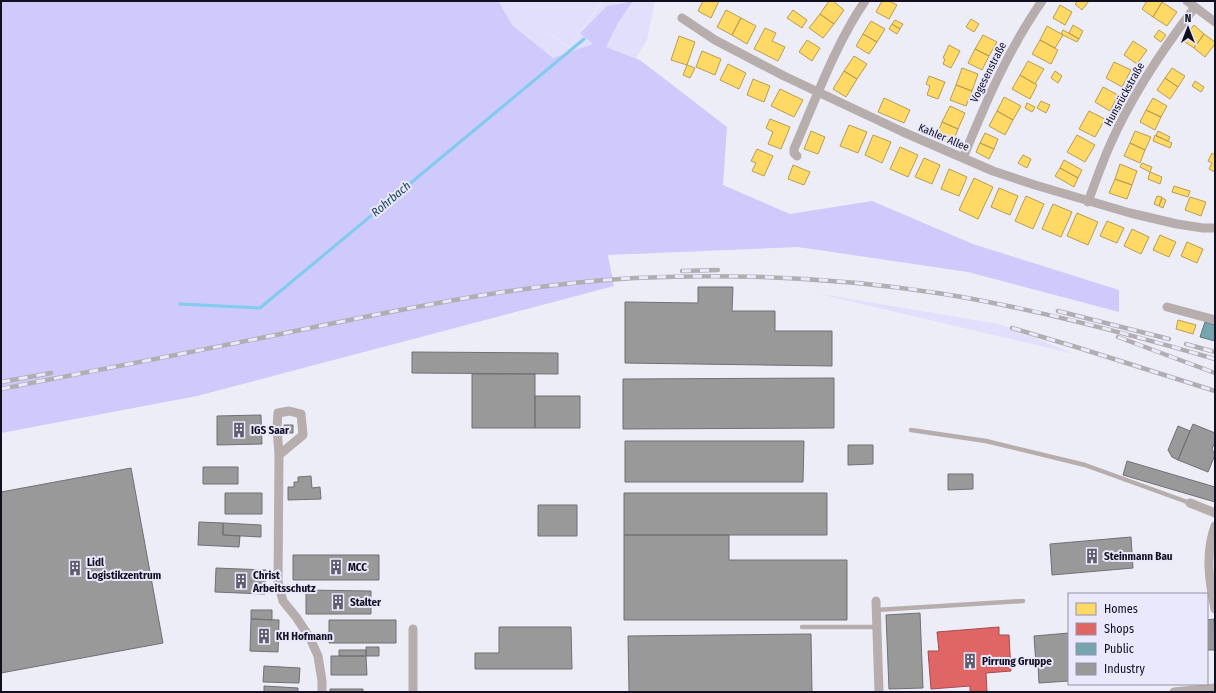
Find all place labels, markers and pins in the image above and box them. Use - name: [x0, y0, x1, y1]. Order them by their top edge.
- building icon: IGS Saar: [230, 421, 248, 439]
- place label: IGS Saar: [251, 424, 290, 437]
- building icon: Steinmann Bau: [1083, 547, 1101, 565]
- place label: Steinmann Bau: [1104, 550, 1173, 563]
- place label: Lidl Logistikzentrum: [87, 556, 161, 582]
- building icon: MCC: [327, 558, 345, 576]
- building icon: Lidl Logistikzentrum: [66, 559, 84, 577]
- place label: MCC: [348, 561, 367, 574]
- place label: Christ Arbeitsschutz: [252, 569, 316, 595]
- building icon: Christ Arbeitsschutz: [232, 572, 250, 590]
- building icon: Stalter: [329, 593, 347, 611]
- place label: Stalter: [350, 596, 382, 609]
- building icon: KH Hofmann: [255, 627, 273, 645]
- place label: KH Hofmann: [276, 630, 333, 643]
- building icon: Pirrung Gruppe: [961, 652, 979, 670]
- place label: Pirrung Gruppe: [982, 655, 1052, 668]

